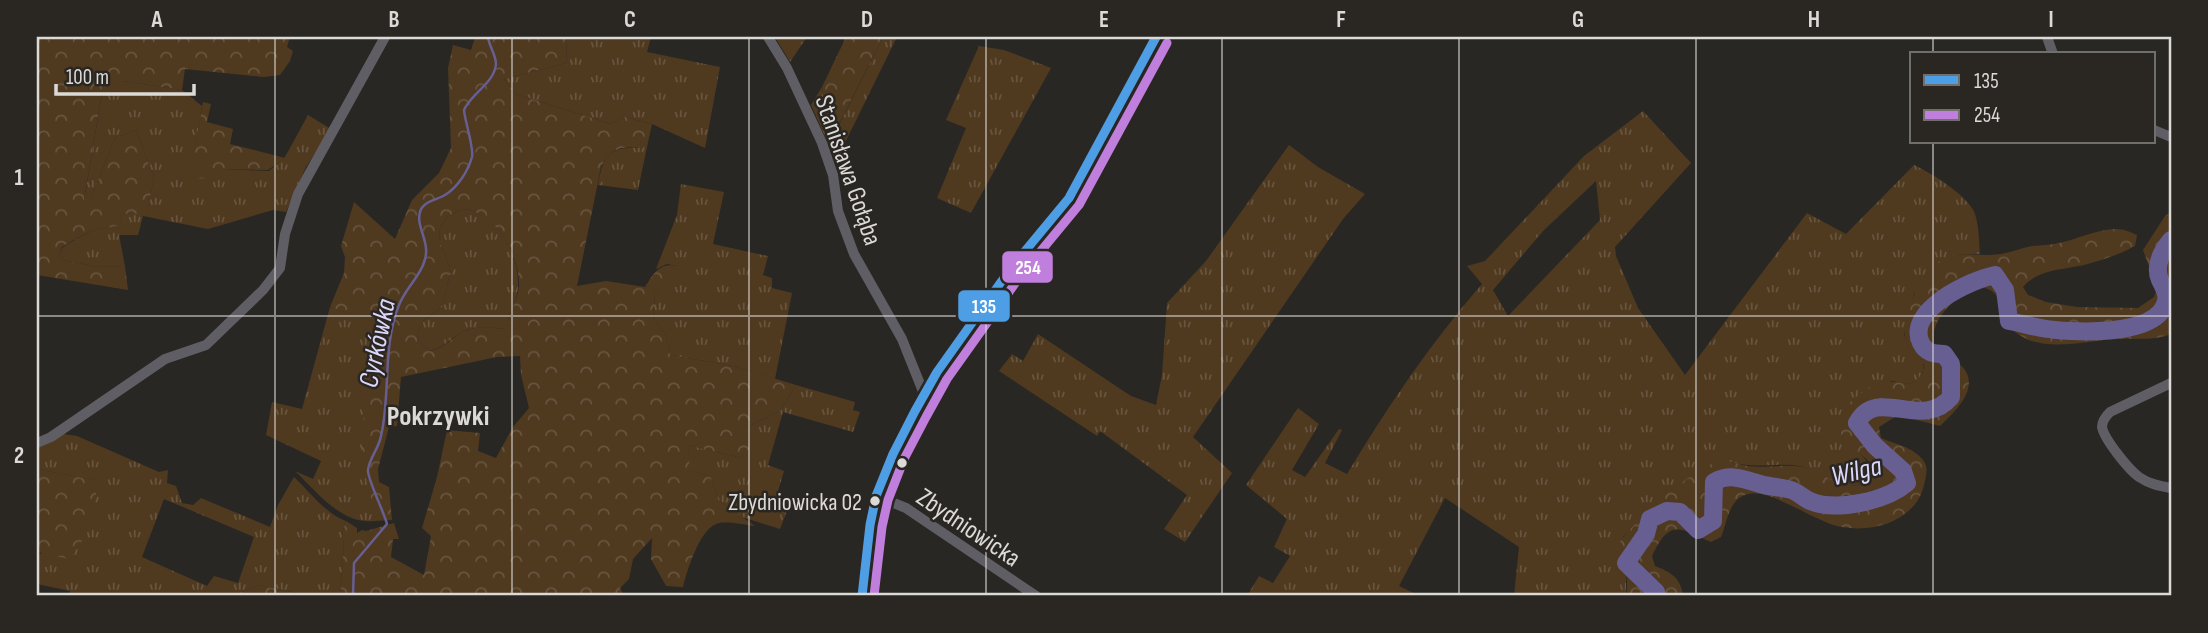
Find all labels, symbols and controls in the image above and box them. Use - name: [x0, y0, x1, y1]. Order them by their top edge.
- text: A: [151, 6, 164, 34]
- text: B: [389, 6, 400, 34]
- text: C: [624, 6, 636, 34]
- text: D: [861, 6, 873, 34]
- text: E: [1099, 6, 1109, 34]
- text: F: [1336, 6, 1346, 34]
- text: G: [1572, 6, 1584, 34]
- text: H: [1808, 6, 1820, 34]
- text: I: [2048, 6, 2054, 34]
- scale bar: [56, 52, 194, 96]
- legend: [1910, 52, 2156, 144]
- text: 100 m: [66, 65, 109, 90]
- text: 135: [1974, 69, 1999, 94]
- street label: Stanisława Gołąba: [807, 91, 888, 250]
- text: 254: [1974, 103, 2000, 128]
- text: 1: [14, 164, 24, 192]
- line badge: 254: [1001, 250, 1054, 284]
- text: 254: [1015, 257, 1041, 280]
- line badge: 135: [957, 289, 1011, 323]
- water label: Cyrkówka: [352, 295, 403, 391]
- text: 135: [972, 296, 996, 319]
- district label: Pokrzywki: [387, 400, 489, 433]
- text: 2: [14, 442, 24, 470]
- water label: Wilga: [1828, 450, 1885, 493]
- unlabelled marker: [895, 456, 909, 470]
- street label: Zbydniowicka: [910, 482, 1026, 574]
- place label: Zbydniowicka 02: [728, 488, 862, 517]
- marker: Zbydniowicka 02: [868, 494, 882, 508]

